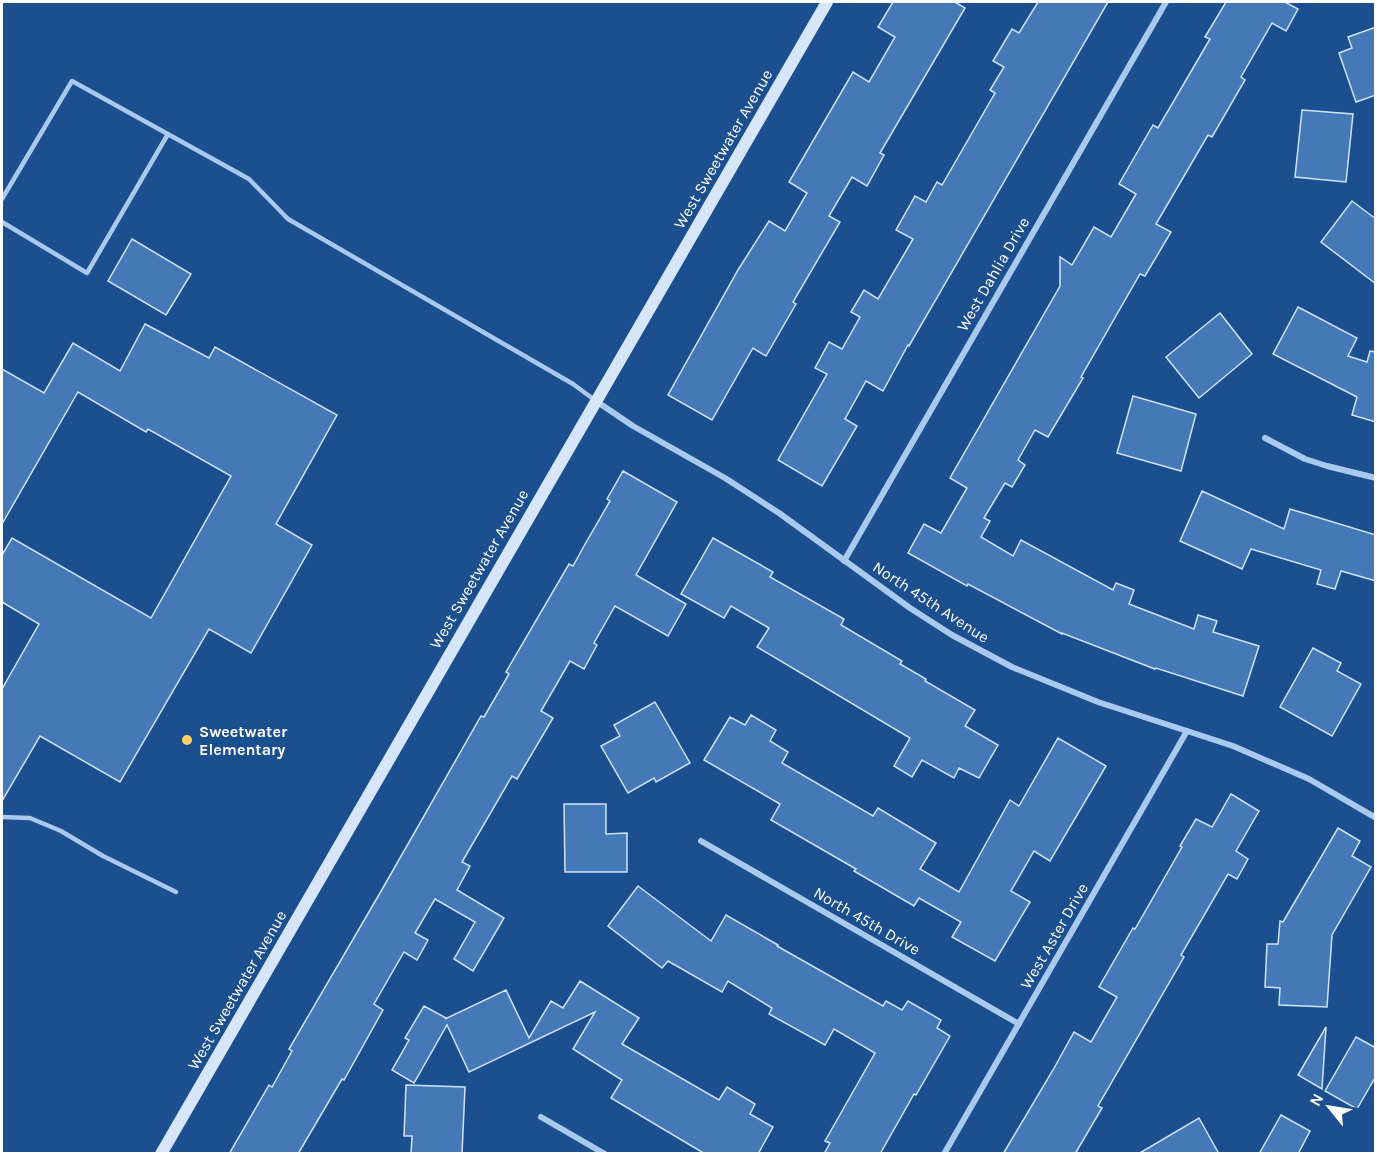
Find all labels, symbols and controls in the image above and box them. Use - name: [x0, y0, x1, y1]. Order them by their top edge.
- street label: West Sweetwater Avenue: [670, 66, 776, 232]
- street label: West Dahlia Drive: [953, 214, 1033, 334]
- street label: West Sweetwater Avenue: [426, 486, 532, 652]
- street label: North 45th Avenue: [869, 557, 993, 647]
- place label: Sweetwater Elementary: [199, 722, 288, 759]
- marker: Sweetwater Elementary: [180, 733, 194, 747]
- street label: West Aster Drive: [1016, 880, 1092, 992]
- street label: North 45th Drive: [810, 883, 924, 959]
- street label: West Sweetwater Avenue: [184, 907, 290, 1073]
- north arrow: [1299, 1077, 1359, 1137]
- text: N: [1305, 1090, 1328, 1109]

